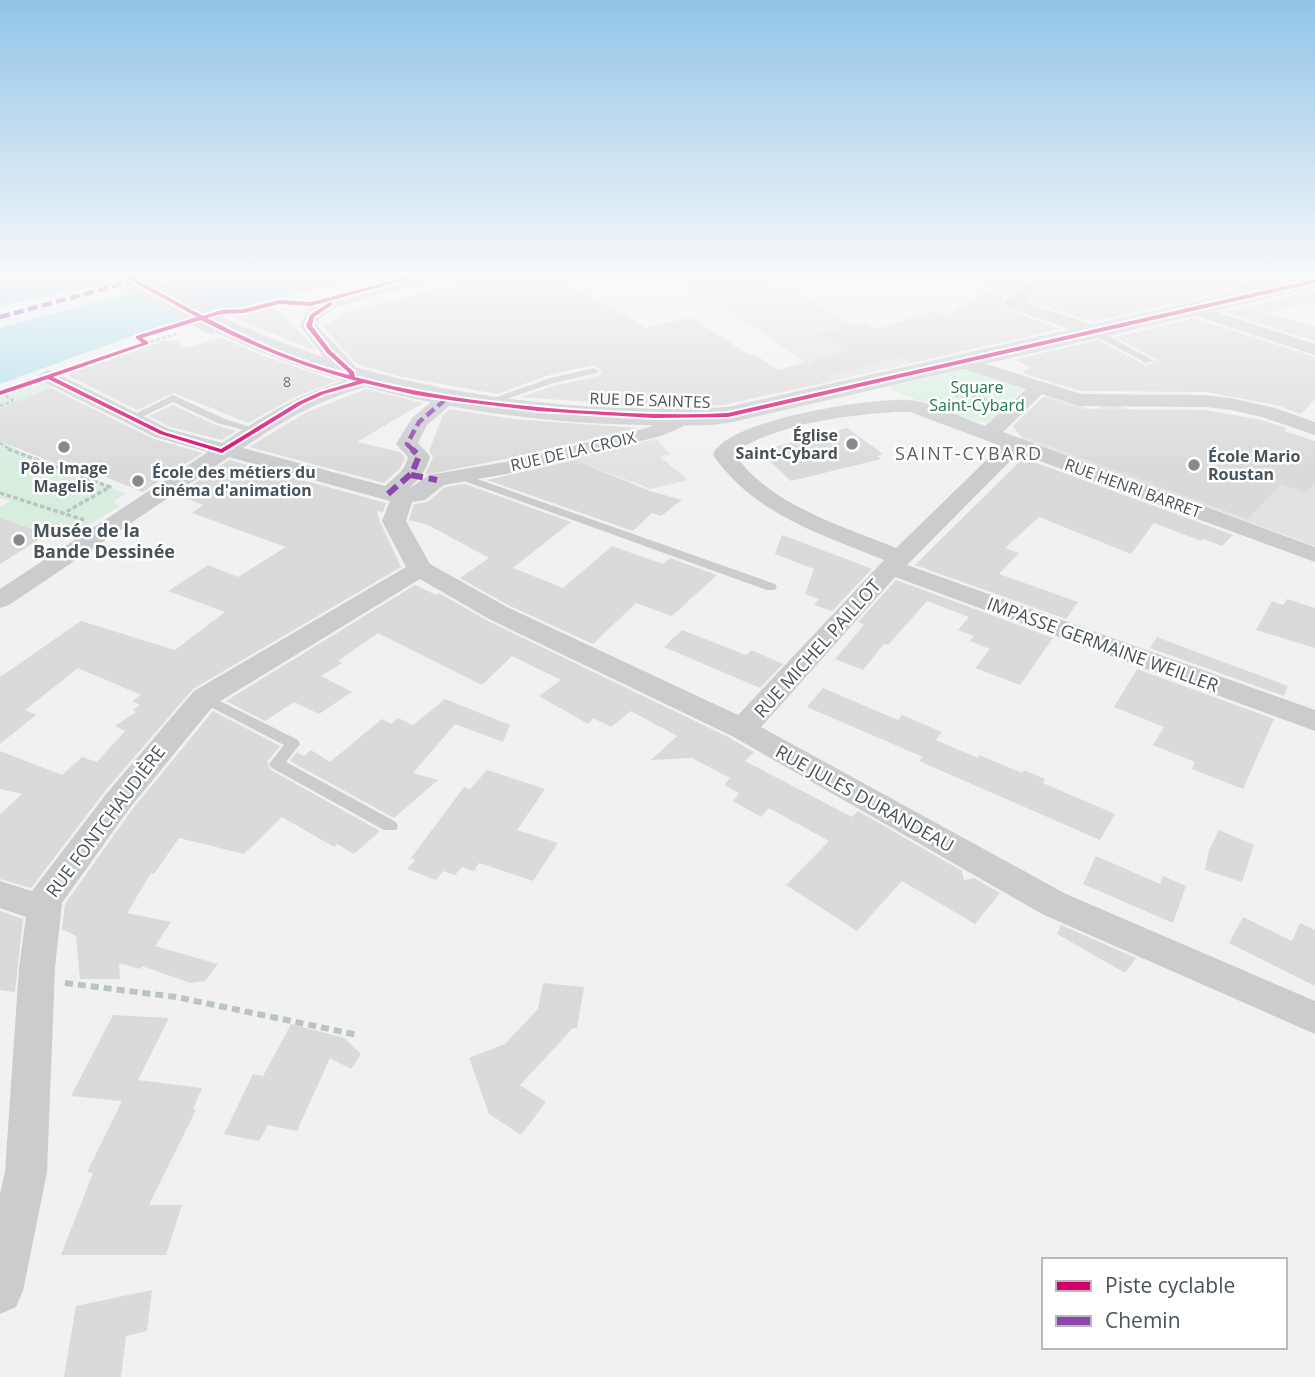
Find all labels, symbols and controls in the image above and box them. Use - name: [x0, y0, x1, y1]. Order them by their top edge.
- house number: 8: [283, 372, 291, 391]
- park label: Square Saint-Cybard: [929, 376, 1025, 416]
- street label: RUE DE SAINTES: [589, 387, 711, 413]
- place label: Église Saint-Cybard: [736, 424, 838, 464]
- street label: RUE DE LA CROIX: [508, 426, 639, 476]
- marker: Église Saint-Cybard: [844, 436, 860, 452]
- marker: Pôle Image Magelis: [56, 439, 72, 455]
- district label: SAINT-CYBARD: [895, 441, 1043, 465]
- place label: École Mario Roustan: [1208, 445, 1300, 485]
- street label: RUE HENRI BARRET: [1062, 453, 1204, 523]
- place label: Pôle Image Magelis: [20, 457, 108, 497]
- marker: École Mario Roustan: [1186, 457, 1202, 473]
- place label: École des métiers du cinéma d'animation: [152, 461, 316, 501]
- marker: École des métiers du cinéma d'animation: [130, 473, 146, 489]
- place label: Musée de la Bande Dessinée: [33, 518, 175, 563]
- marker: Musée de la Bande Dessinée: [11, 532, 27, 548]
- street label: RUE MICHEL PAILLOT: [748, 573, 886, 722]
- street label: IMPASSE GERMAINE WEILLER: [984, 591, 1222, 697]
- street label: RUE JULES DURANDEAU: [771, 739, 959, 857]
- street label: RUE FONTCHAUDIÈRE: [40, 740, 170, 902]
- legend: [1042, 1258, 1287, 1349]
- text: Piste cyclable: [1105, 1271, 1235, 1299]
- text: Chemin: [1105, 1306, 1181, 1334]

